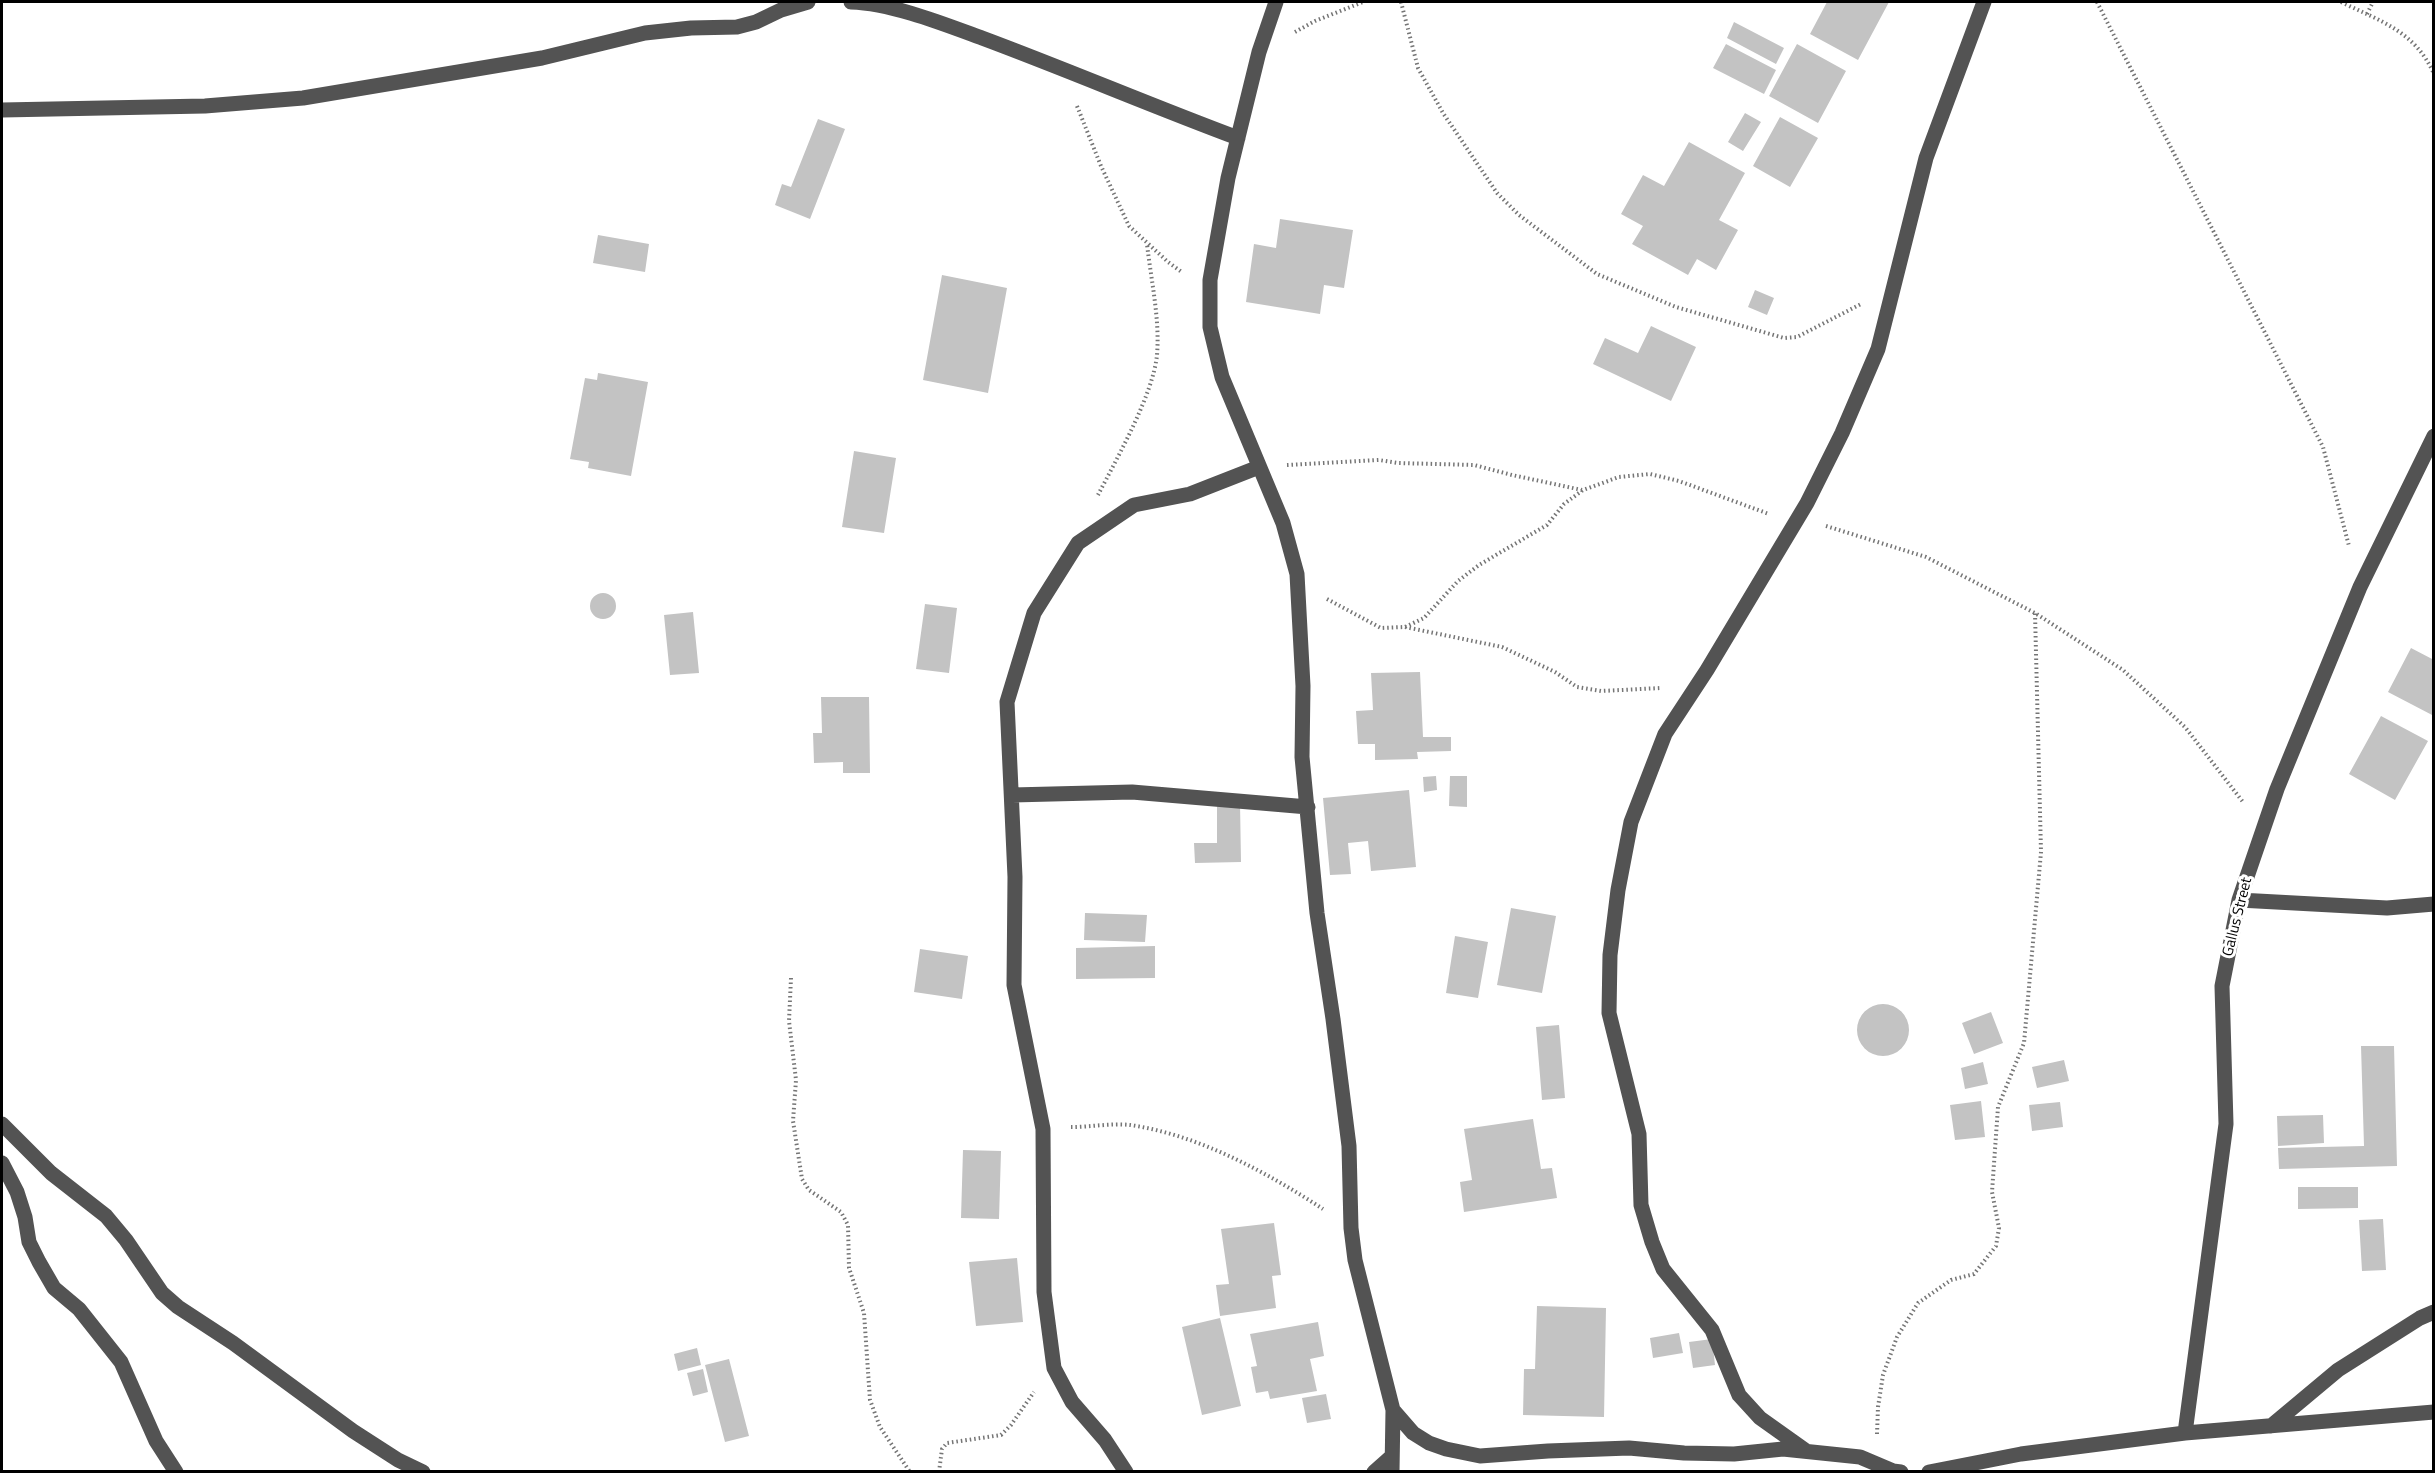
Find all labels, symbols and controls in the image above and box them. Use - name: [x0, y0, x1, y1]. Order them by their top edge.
- street label: Gallus Street: [2220, 876, 2256, 958]

